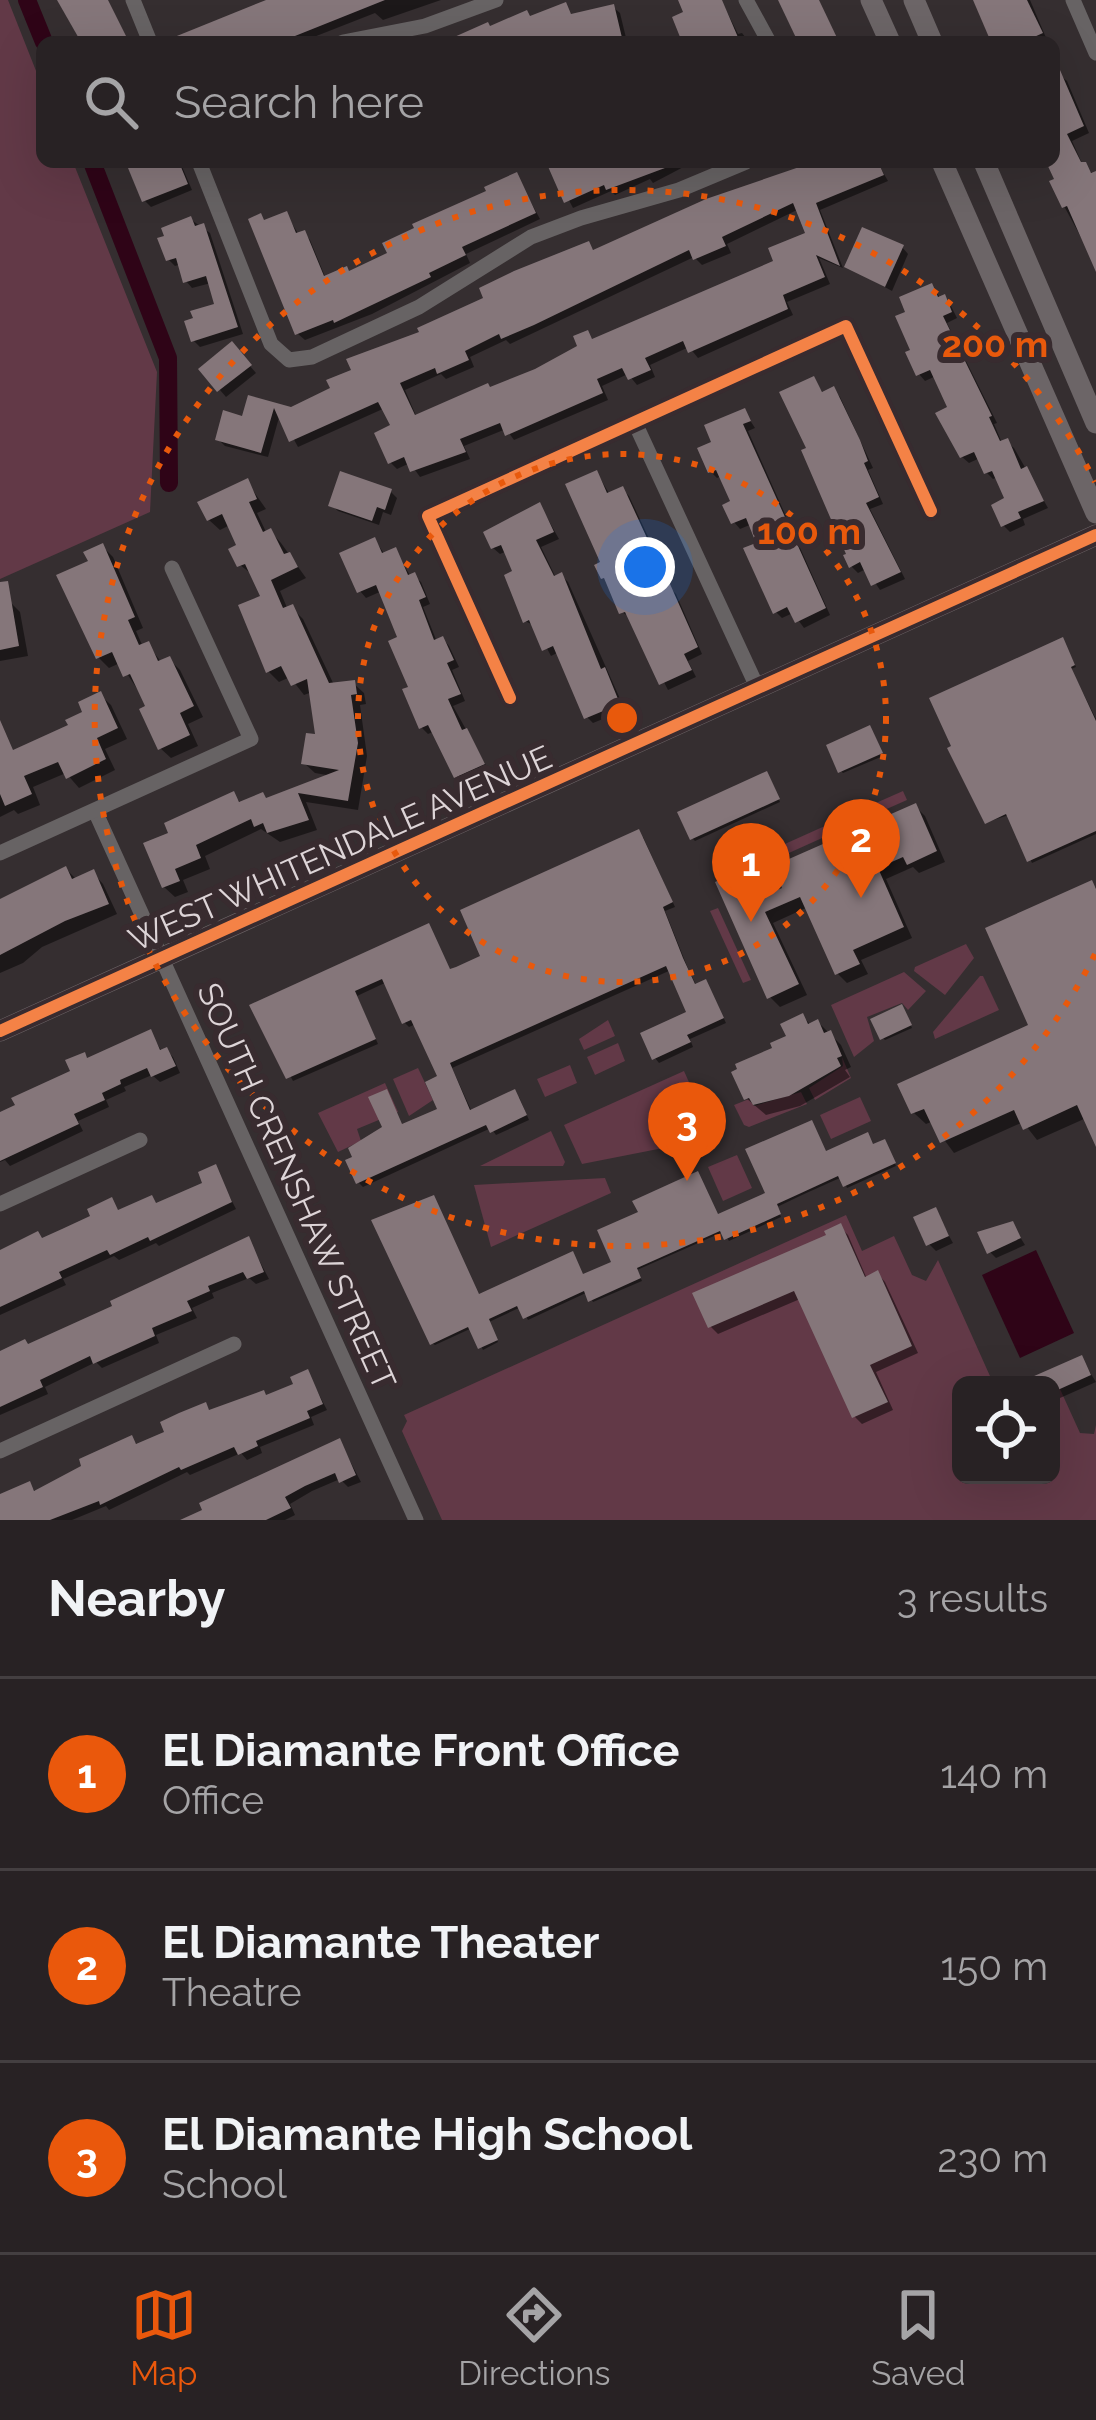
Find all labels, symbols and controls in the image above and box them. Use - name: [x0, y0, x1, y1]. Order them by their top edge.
- search box: [36, 36, 1060, 168]
- icon: search: [78, 69, 144, 135]
- text: Search here: [174, 76, 424, 129]
- text: 200 m: [942, 323, 1048, 365]
- text: 100 m: [757, 510, 861, 552]
- your location: [615, 537, 675, 597]
- centre of rings: [601, 697, 643, 739]
- street label: WEST WHITENDALE AVENUE: [123, 737, 558, 960]
- pin: 2: [822, 799, 900, 898]
- pin: 1: [712, 823, 790, 922]
- street label: SOUTH CRENSHAW STREET: [189, 977, 404, 1396]
- pin: 3: [648, 1082, 726, 1181]
- map controls: [952, 1376, 1060, 1484]
- button: locate: [952, 1376, 1060, 1484]
- text: Nearby: [48, 1568, 225, 1628]
- text: 3 results: [897, 1575, 1048, 1621]
- text: El Diamante Front Office: [162, 1724, 680, 1777]
- text: 1: [77, 1751, 97, 1797]
- text: 140 m: [940, 1751, 1048, 1797]
- text: Office: [162, 1777, 264, 1823]
- text: El Diamante Theater: [162, 1916, 600, 1969]
- text: 2: [76, 1943, 98, 1989]
- text: 150 m: [940, 1943, 1048, 1989]
- text: Theatre: [162, 1969, 302, 2015]
- text: El Diamante High School: [162, 2108, 692, 2161]
- text: 3: [76, 2135, 98, 2181]
- text: 230 m: [937, 2135, 1048, 2181]
- text: School: [162, 2161, 287, 2207]
- tab: Map: [130, 2282, 197, 2393]
- tab: Directions: [458, 2282, 611, 2393]
- tab: Saved: [871, 2282, 966, 2393]

